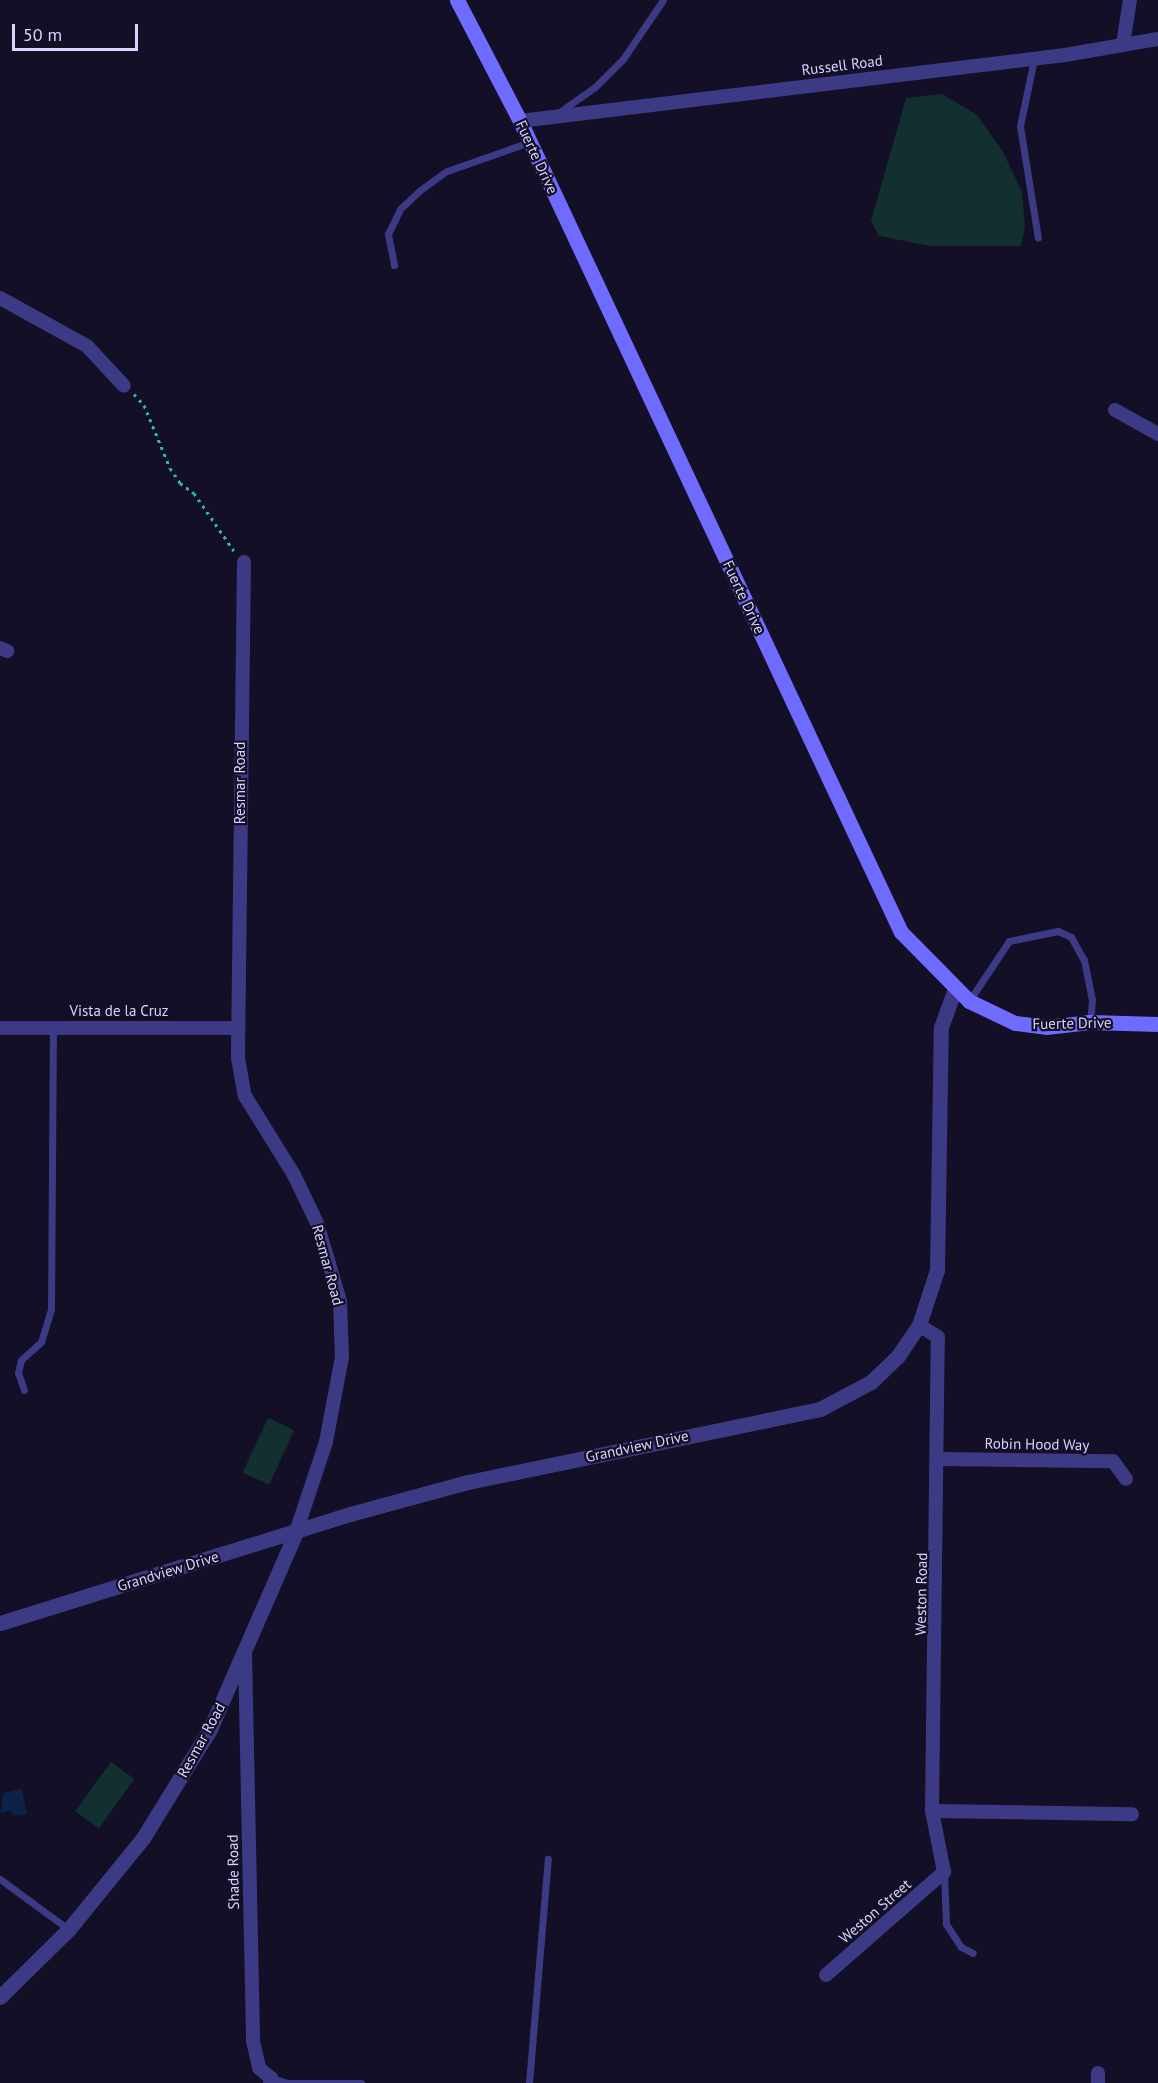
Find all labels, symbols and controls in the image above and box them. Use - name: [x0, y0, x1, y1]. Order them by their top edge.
- scale bar: [15, 12, 141, 50]
- text: 50 m: [23, 23, 62, 46]
- street label: Russell Road: [800, 51, 884, 79]
- street label: Fuerte Drive: [512, 117, 562, 197]
- street label: Fuerte Drive: [719, 557, 769, 637]
- street label: Resmar Road: [231, 742, 249, 824]
- street label: Vista de la Cruz: [69, 1002, 169, 1020]
- street label: Fuerte Drive: [1032, 1013, 1112, 1033]
- street label: Resmar Road: [309, 1223, 347, 1307]
- street label: Grandview Drive: [584, 1426, 690, 1466]
- street label: Robin Hood Way: [984, 1434, 1090, 1454]
- street label: Grandview Drive: [115, 1547, 221, 1595]
- street label: Weston Road: [911, 1553, 931, 1635]
- street label: Resmar Road: [173, 1700, 229, 1780]
- street label: Shade Road: [223, 1834, 243, 1910]
- street label: Weston Street: [835, 1875, 915, 1947]

